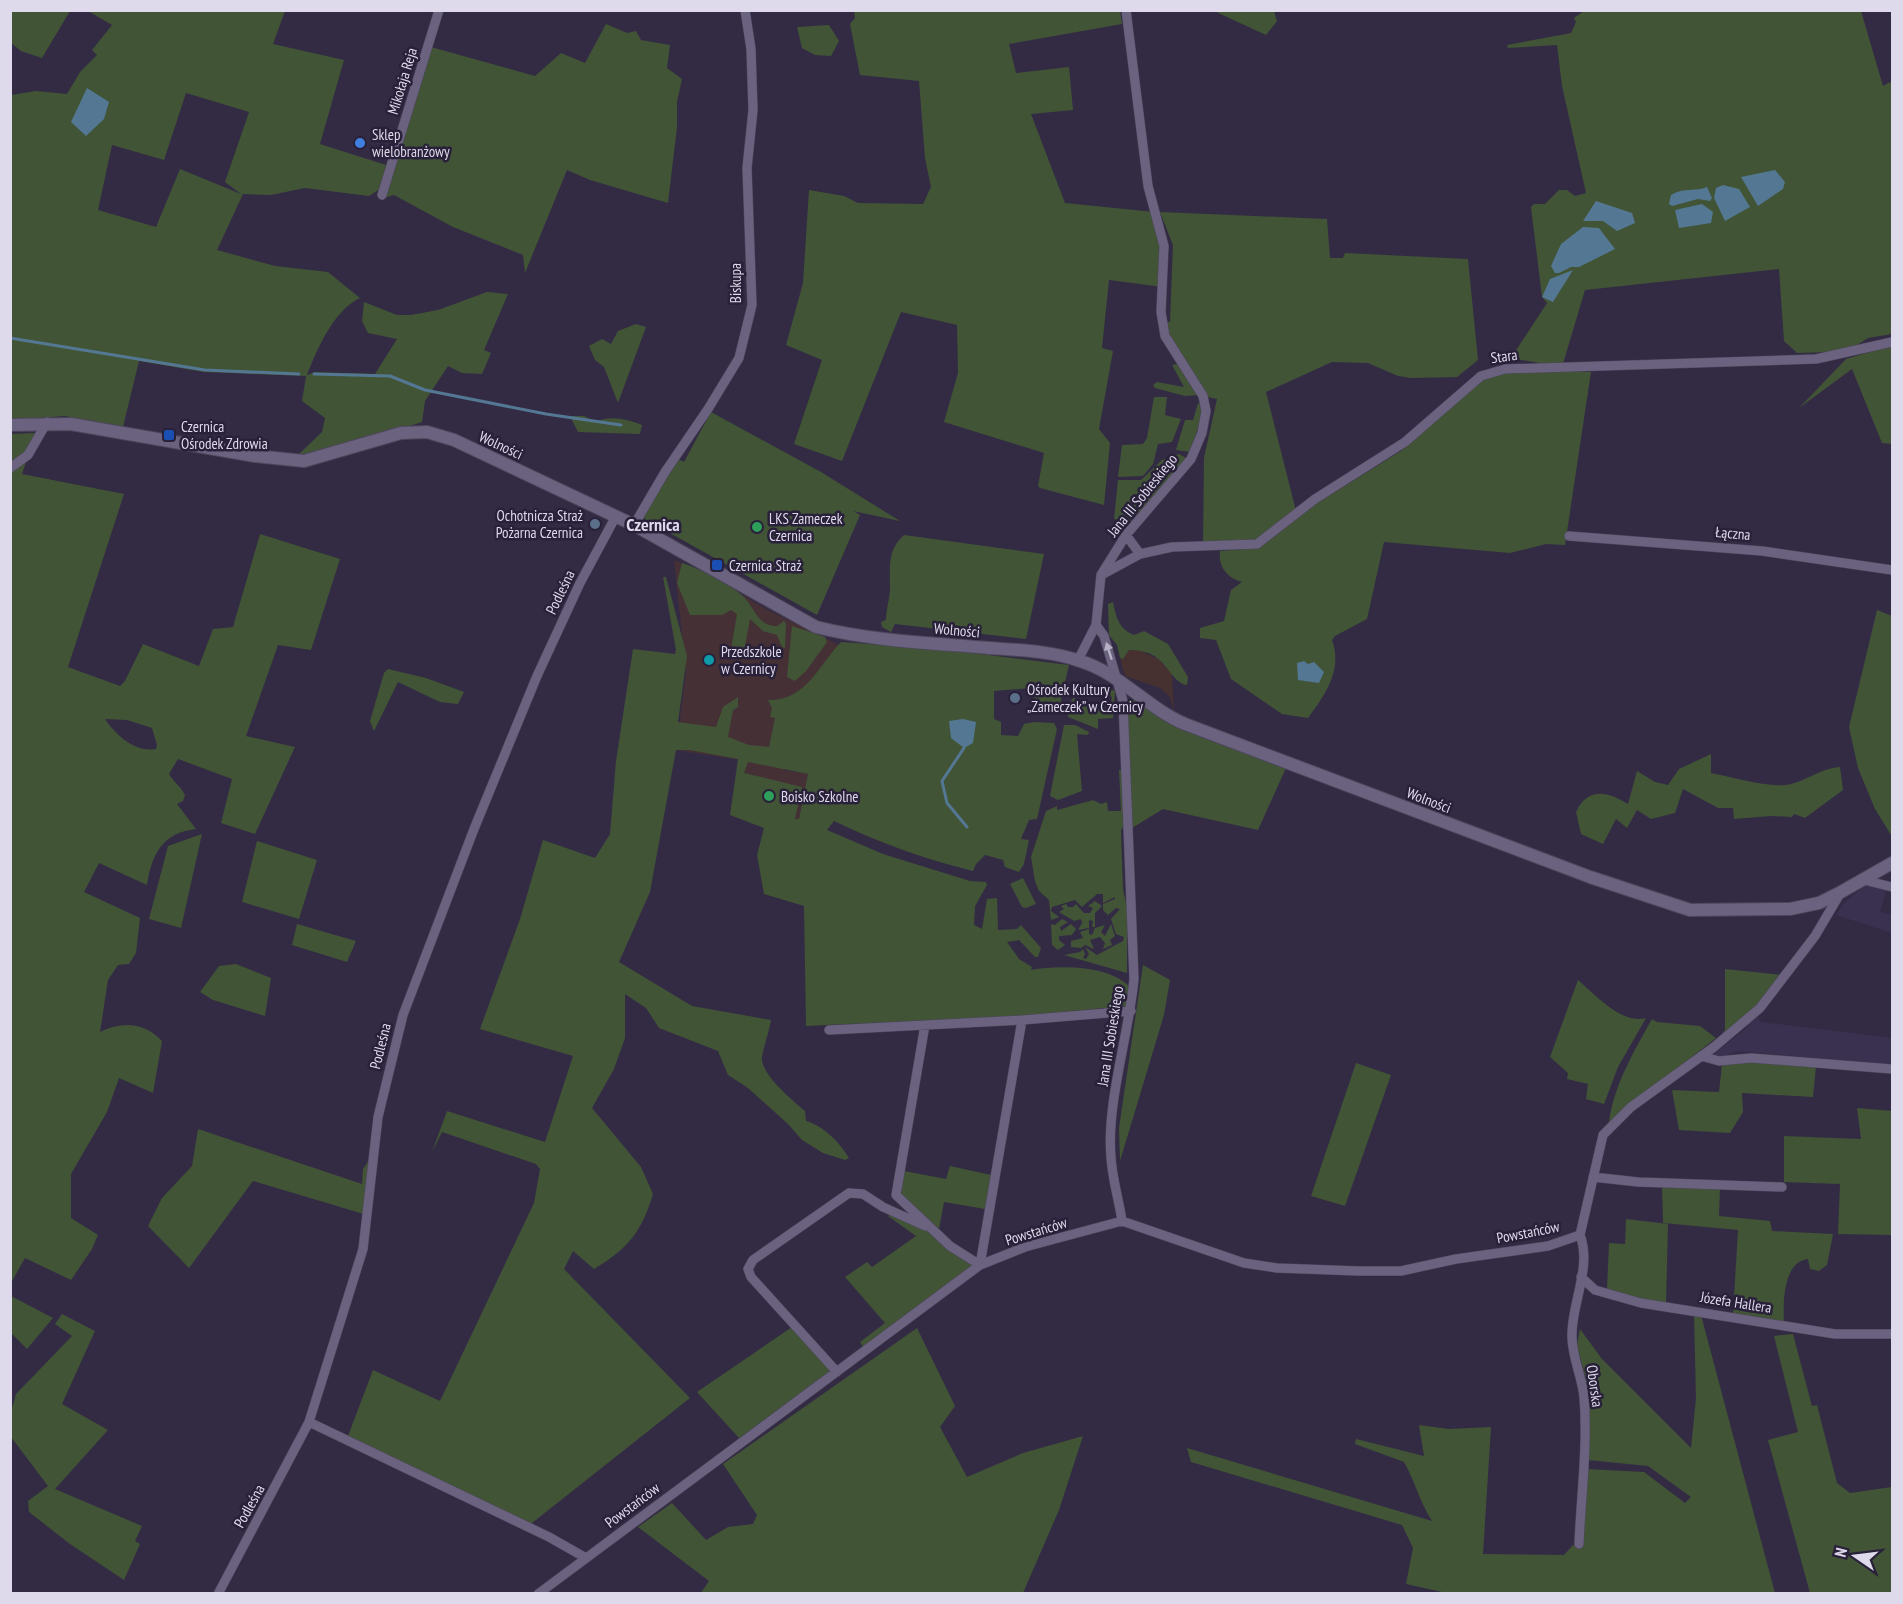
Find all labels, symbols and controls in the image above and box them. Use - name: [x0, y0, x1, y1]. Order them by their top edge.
- street label: Mikołaja Reja: [383, 45, 421, 117]
- place label: Sklep wielobranżowy: [372, 125, 450, 161]
- marker: Sklep wielobranżowy: [353, 136, 367, 150]
- street label: Biskupa: [726, 263, 745, 303]
- street label: Stara: [1489, 345, 1519, 367]
- place label: Czernica Ośrodek Zdrowia: [181, 417, 268, 453]
- street label: Wolności: [476, 427, 526, 463]
- marker: Czernica Ośrodek Zdrowia: [162, 428, 176, 442]
- street label: Jana III Sobieskiego: [1102, 450, 1181, 541]
- place label: Ochotnicza Straż Pożarna Czernica: [496, 506, 583, 542]
- place label: LKS Zameczek Czernica: [769, 509, 843, 545]
- district label: Czernica: [626, 513, 680, 536]
- marker: Ochotnicza Straż Pożarna Czernica: [588, 517, 602, 531]
- marker: LKS Zameczek Czernica: [750, 520, 764, 534]
- street label: Łączna: [1715, 522, 1751, 544]
- place label: Czernica Straż: [729, 556, 802, 575]
- marker: Czernica Straż: [710, 558, 724, 572]
- street label: Podleśna: [541, 567, 579, 617]
- street label: Wolności: [933, 619, 981, 641]
- place label: Przedszkole w Czernicy: [721, 642, 782, 678]
- one-way arrow: [1104, 642, 1113, 660]
- marker: Przedszkole w Czernicy: [702, 653, 716, 667]
- place label: Ośrodek Kultury „Zameczek” w Czernicy: [1027, 680, 1143, 716]
- marker: Ośrodek Kultury „Zameczek” w Czernicy: [1008, 691, 1022, 705]
- street label: Wolności: [1404, 783, 1454, 817]
- place label: Boisko Szkolne: [781, 787, 858, 806]
- marker: Boisko Szkolne: [762, 789, 776, 803]
- street label: Jana III Sobieskiego: [1093, 985, 1127, 1088]
- street label: Podleśna: [365, 1021, 395, 1071]
- street label: Powstańców: [1003, 1213, 1069, 1249]
- street label: Powstańców: [1495, 1217, 1561, 1247]
- street label: Józefa Hallera: [1698, 1287, 1773, 1317]
- street label: Oborska: [1583, 1364, 1607, 1408]
- street label: Powstańców: [601, 1478, 663, 1532]
- street label: Podleśna: [229, 1481, 269, 1531]
- north arrow: [1825, 1526, 1885, 1586]
- text: N: [1830, 1546, 1851, 1559]

